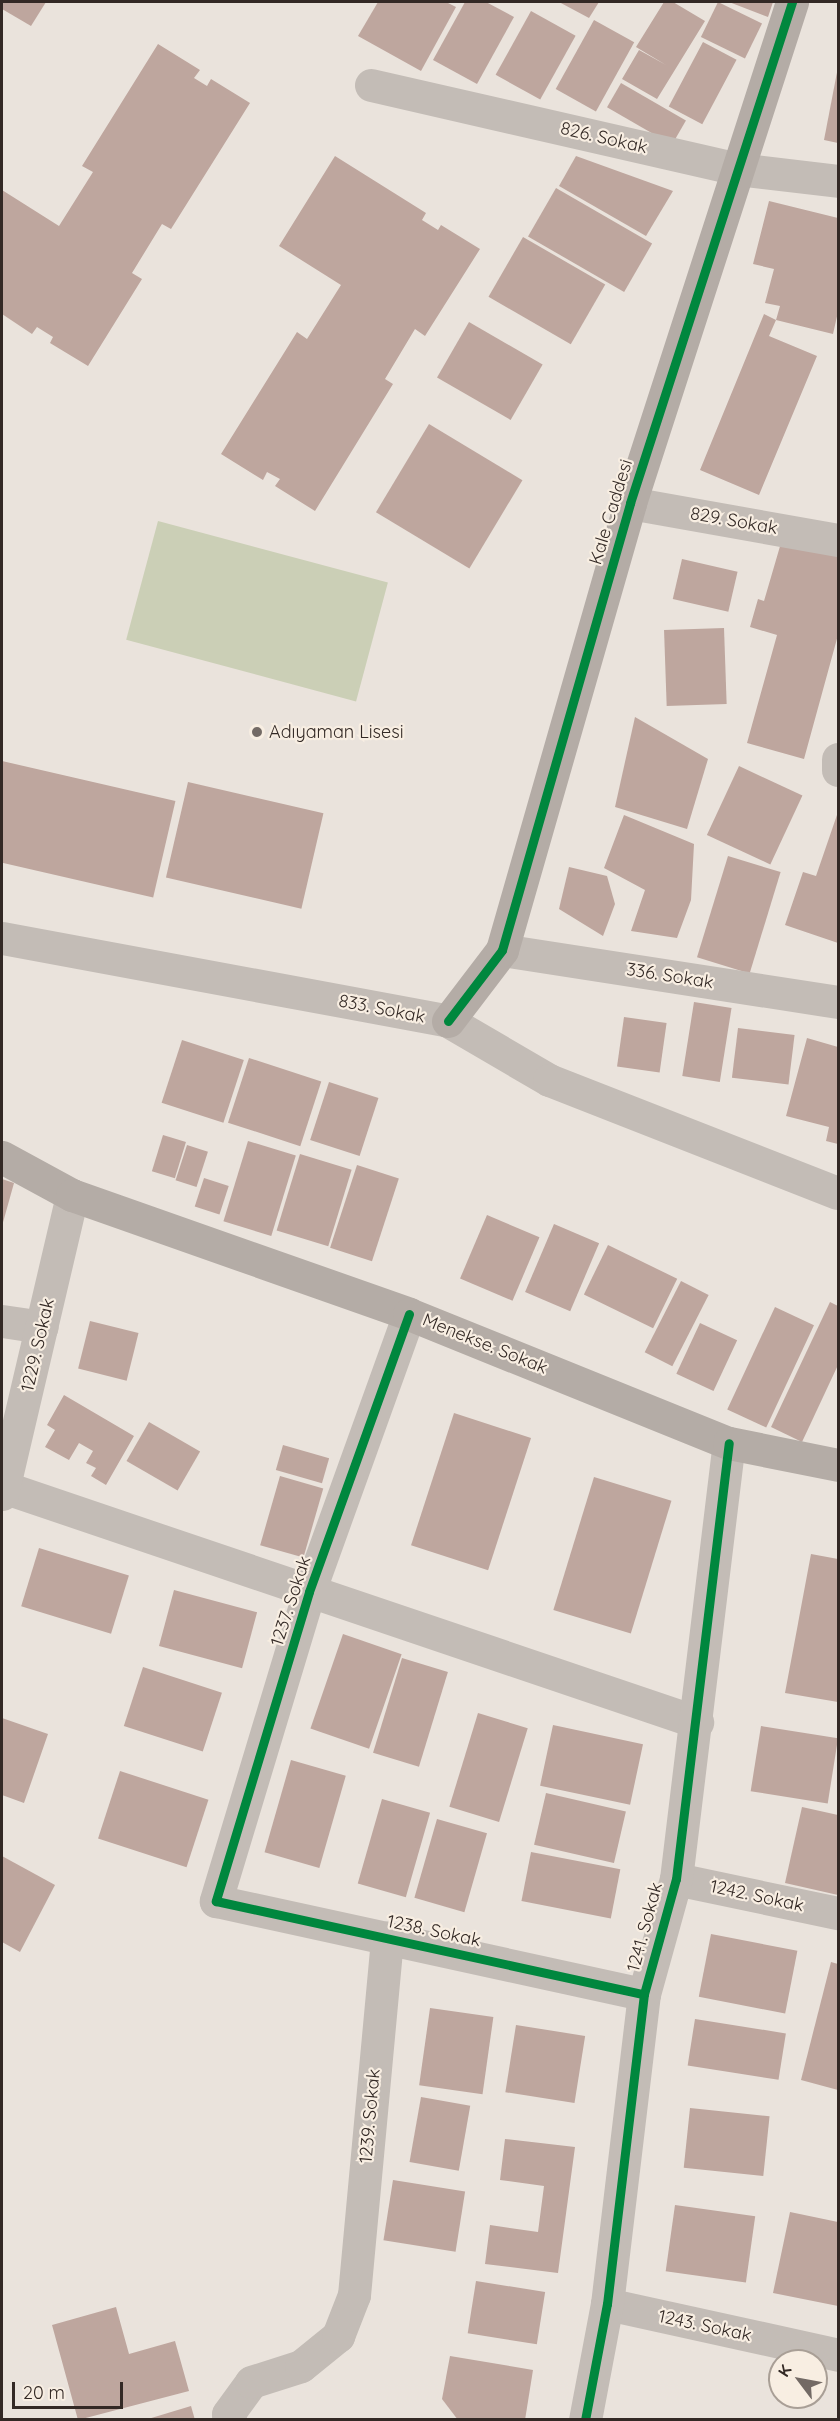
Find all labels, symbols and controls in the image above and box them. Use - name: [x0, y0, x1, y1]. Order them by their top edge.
- street label: 826. Sokak: [558, 118, 650, 158]
- street label: Kale Caddesi: [585, 457, 637, 567]
- street label: 829. Sokak: [689, 503, 779, 539]
- place label: Adıyaman Lisesi: [269, 721, 404, 743]
- marker: Adıyaman Lisesi: [250, 725, 264, 739]
- street label: 336. Sokak: [625, 958, 715, 994]
- street label: 833. Sokak: [337, 990, 427, 1028]
- street label: 1229. Sokak: [17, 1296, 59, 1394]
- street label: Menekse. Sokak: [419, 1309, 551, 1379]
- street label: 1237. Sokak: [266, 1553, 316, 1649]
- street label: 1242. Sokak: [708, 1876, 806, 1916]
- street label: 1241. Sokak: [623, 1880, 667, 1974]
- street label: 1238. Sokak: [385, 1911, 483, 1951]
- street label: 1239. Sokak: [355, 2068, 385, 2164]
- street label: 1243. Sokak: [657, 2306, 753, 2346]
- north arrow: [768, 2349, 828, 2409]
- text: K: [773, 2361, 796, 2380]
- scale bar: [15, 2370, 126, 2408]
- text: 20 m: [23, 2381, 65, 2404]

